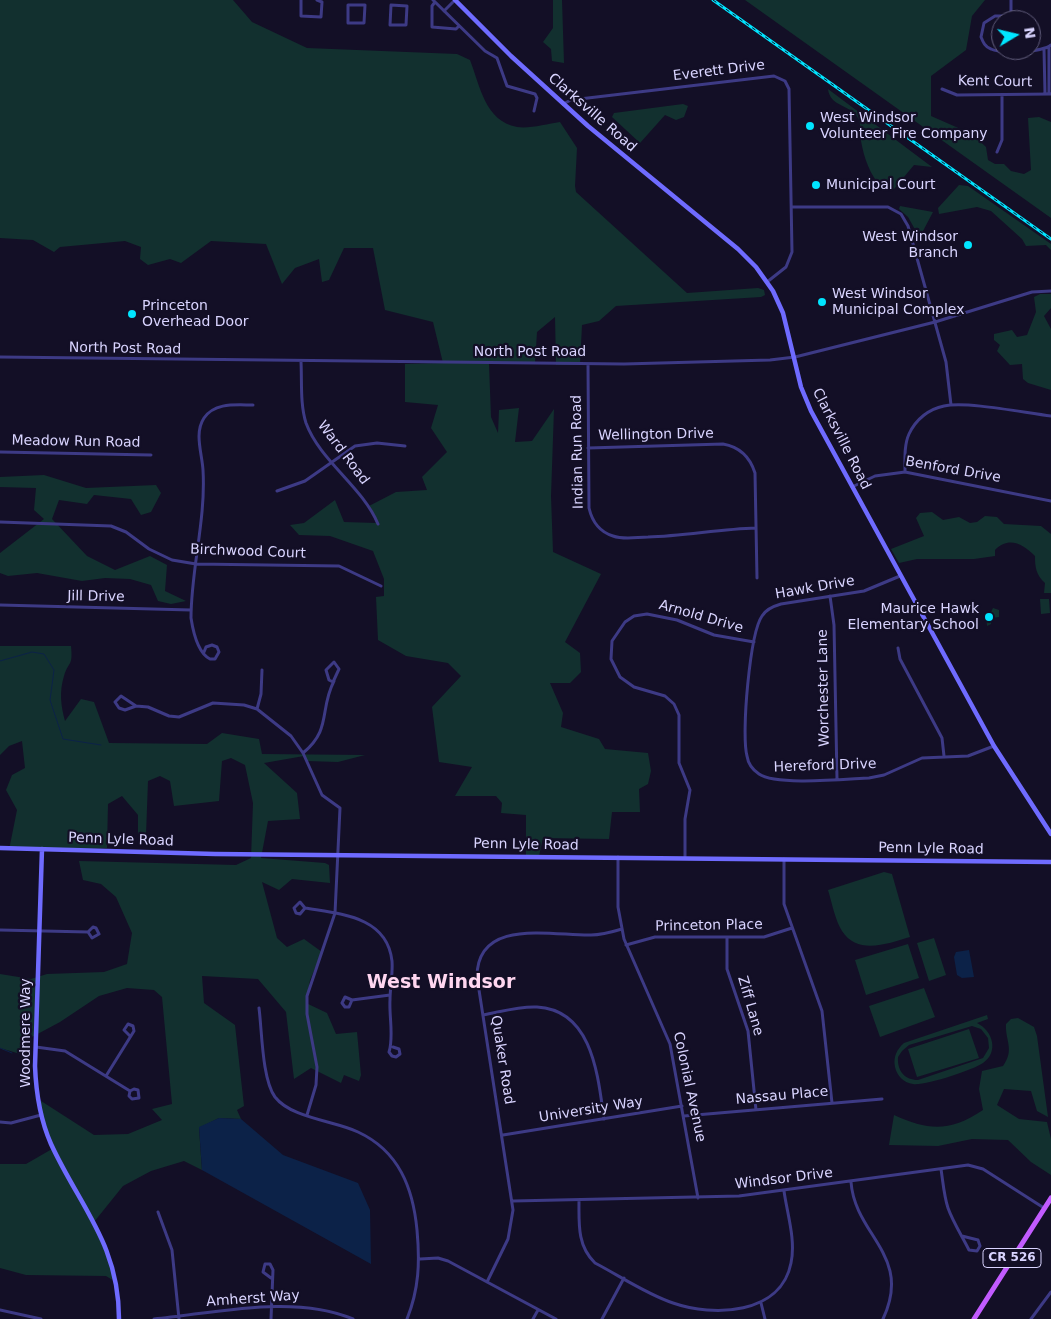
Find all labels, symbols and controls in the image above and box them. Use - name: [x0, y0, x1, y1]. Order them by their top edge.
- north arrow: [991, 10, 1041, 60]
- text: N: [1021, 26, 1039, 40]
- street label: Everett Drive: [672, 57, 766, 85]
- street label: Clarksville Road: [544, 70, 640, 156]
- street label: Kent Court: [958, 73, 1032, 91]
- place label: West Windsor Volunteer Fire Company: [820, 110, 988, 142]
- marker: West Windsor Volunteer Fire Company: [804, 120, 816, 132]
- place label: Municipal Court: [826, 177, 936, 193]
- marker: Municipal Court: [810, 179, 822, 191]
- place label: West Windsor Branch: [862, 229, 958, 262]
- marker: West Windsor Branch: [962, 239, 974, 251]
- place label: West Windsor Municipal Complex: [832, 286, 965, 318]
- marker: West Windsor Municipal Complex: [816, 296, 828, 308]
- place label: Princeton Overhead Door: [142, 298, 248, 331]
- marker: Princeton Overhead Door: [126, 308, 138, 320]
- street label: North Post Road: [69, 340, 181, 358]
- street label: North Post Road: [474, 344, 586, 360]
- street label: Clarksville Road: [808, 385, 874, 493]
- street label: Indian Run Road: [569, 395, 587, 509]
- street label: Ward Road: [314, 418, 372, 488]
- street label: Wellington Drive: [598, 426, 714, 444]
- street label: Meadow Run Road: [11, 432, 141, 452]
- street label: Benford Drive: [904, 453, 1002, 487]
- street label: Birchwood Court: [190, 542, 306, 562]
- street label: Hawk Drive: [774, 573, 856, 603]
- street label: Jill Drive: [67, 588, 125, 606]
- street label: Arnold Drive: [657, 597, 745, 637]
- place label: Maurice Hawk Elementary School: [847, 601, 979, 634]
- marker: Maurice Hawk Elementary School: [983, 611, 995, 623]
- street label: Worchester Lane: [815, 629, 833, 747]
- street label: Hereford Drive: [773, 756, 877, 776]
- street label: Penn Lyle Road: [68, 830, 174, 850]
- street label: Penn Lyle Road: [473, 836, 579, 854]
- street label: Penn Lyle Road: [878, 840, 984, 858]
- street label: Princeton Place: [655, 917, 763, 935]
- district label: West Windsor: [367, 972, 515, 994]
- street label: Ziff Lane: [733, 974, 767, 1038]
- street label: Woodmere Way: [18, 978, 34, 1088]
- street label: Quaker Road: [487, 1014, 517, 1106]
- street label: Colonial Avenue: [669, 1030, 709, 1144]
- street label: Nassau Place: [735, 1084, 829, 1108]
- street label: University Way: [538, 1093, 644, 1127]
- street label: Windsor Drive: [734, 1165, 834, 1193]
- road number: CR 526: [983, 1248, 1041, 1268]
- street label: Amherst Way: [206, 1287, 300, 1311]

